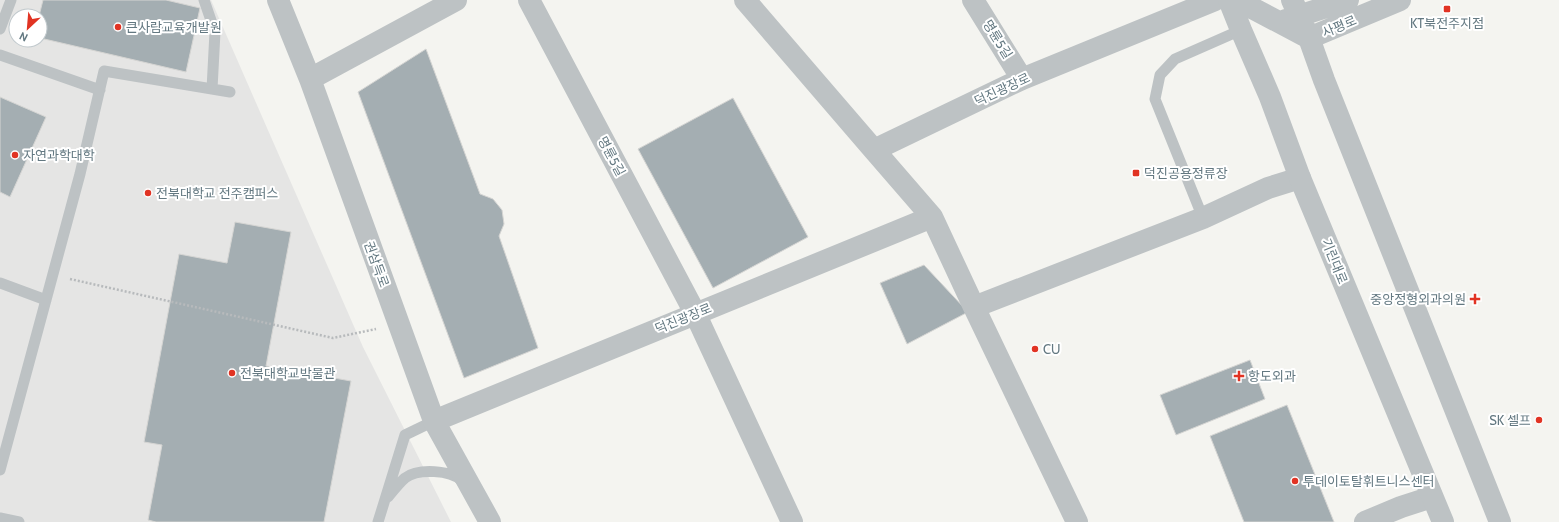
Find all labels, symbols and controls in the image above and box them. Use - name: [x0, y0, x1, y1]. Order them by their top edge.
- marker: KT북전주지점: [1442, 4, 1452, 14]
- north arrow: [8, 8, 48, 48]
- street label: 사평로: [1319, 12, 1359, 40]
- place label: KT북전주지점: [1410, 15, 1484, 31]
- street label: 명륜5길: [980, 17, 1016, 61]
- place label: 큰사람교육개발원: [126, 19, 222, 35]
- marker: 큰사람교육개발원: [113, 22, 123, 32]
- text: N: [17, 29, 30, 45]
- street label: 덕진광장로: [972, 69, 1033, 109]
- street label: 명륜5길: [595, 133, 629, 179]
- place label: 자연과학대학: [23, 147, 95, 163]
- marker: 자연과학대학: [10, 150, 20, 160]
- place label: 덕진공용정류장: [1144, 165, 1228, 181]
- marker: 덕진공용정류장: [1131, 168, 1141, 178]
- place label: 전북대학교 전주캠퍼스: [156, 185, 279, 201]
- marker: 전북대학교 전주캠퍼스: [143, 188, 153, 198]
- street label: 기린대로: [1319, 236, 1351, 286]
- street label: 권삼득로: [361, 239, 393, 289]
- place label: 중앙정형외과의원: [1370, 291, 1466, 307]
- marker: 중앙정형외과의원: [1469, 293, 1481, 305]
- street label: 덕진광장로: [652, 299, 714, 337]
- place label: CU: [1043, 341, 1060, 357]
- marker: CU: [1030, 344, 1040, 354]
- place label: 전북대학교박물관: [240, 365, 336, 381]
- marker: 전북대학교박물관: [227, 368, 237, 378]
- place label: 항도외과: [1248, 368, 1296, 384]
- marker: 항도외과: [1233, 370, 1245, 382]
- place label: SK 셀프: [1489, 412, 1531, 428]
- marker: SK 셀프: [1534, 415, 1544, 425]
- place label: 투데이토탈휘트니스센터: [1303, 473, 1435, 489]
- marker: 투데이토탈휘트니스센터: [1290, 476, 1300, 486]

